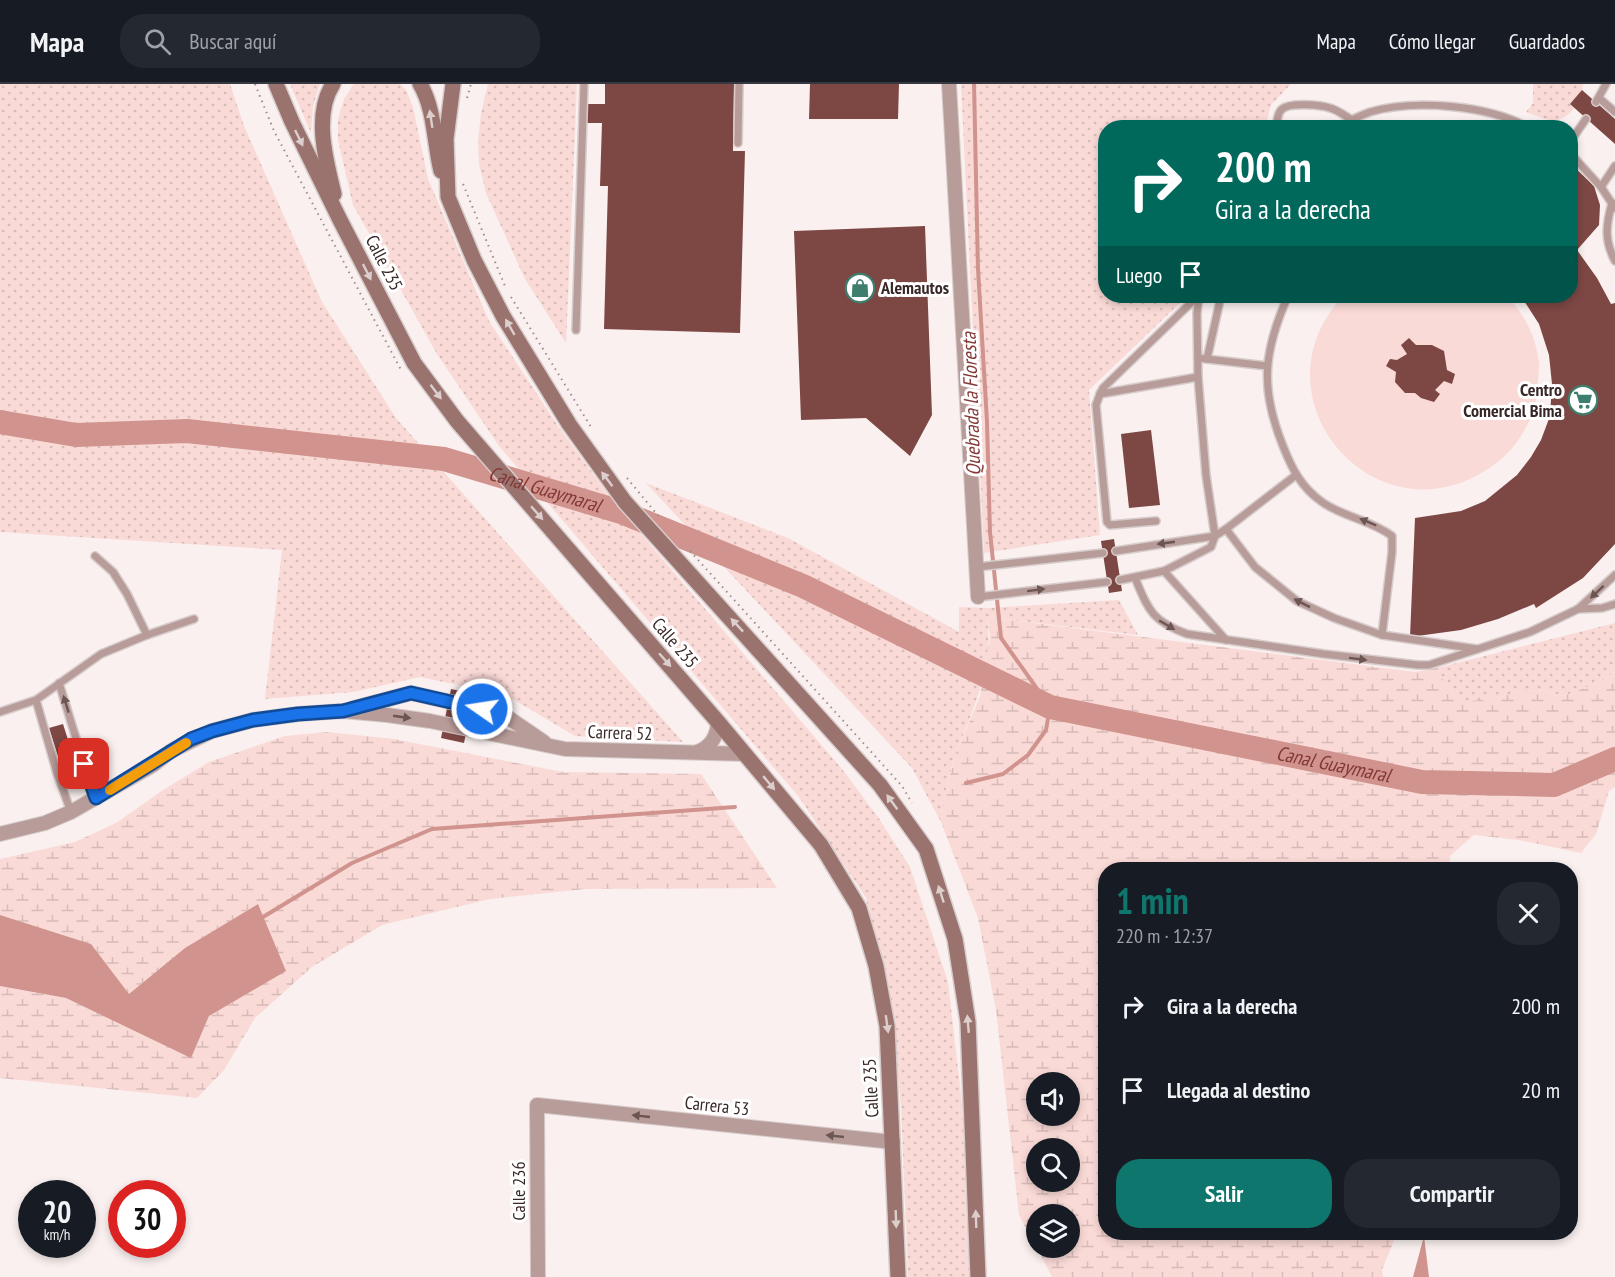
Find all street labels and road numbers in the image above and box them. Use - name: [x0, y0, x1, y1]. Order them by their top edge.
- street label: Calle 235: [361, 231, 408, 294]
- street label: Calle 235: [647, 613, 703, 673]
- street label: Carrera 52: [587, 720, 653, 745]
- street label: Calle 235: [857, 1058, 884, 1118]
- street label: Carrera 53: [684, 1091, 750, 1120]
- street label: Calle 236: [507, 1161, 530, 1221]

